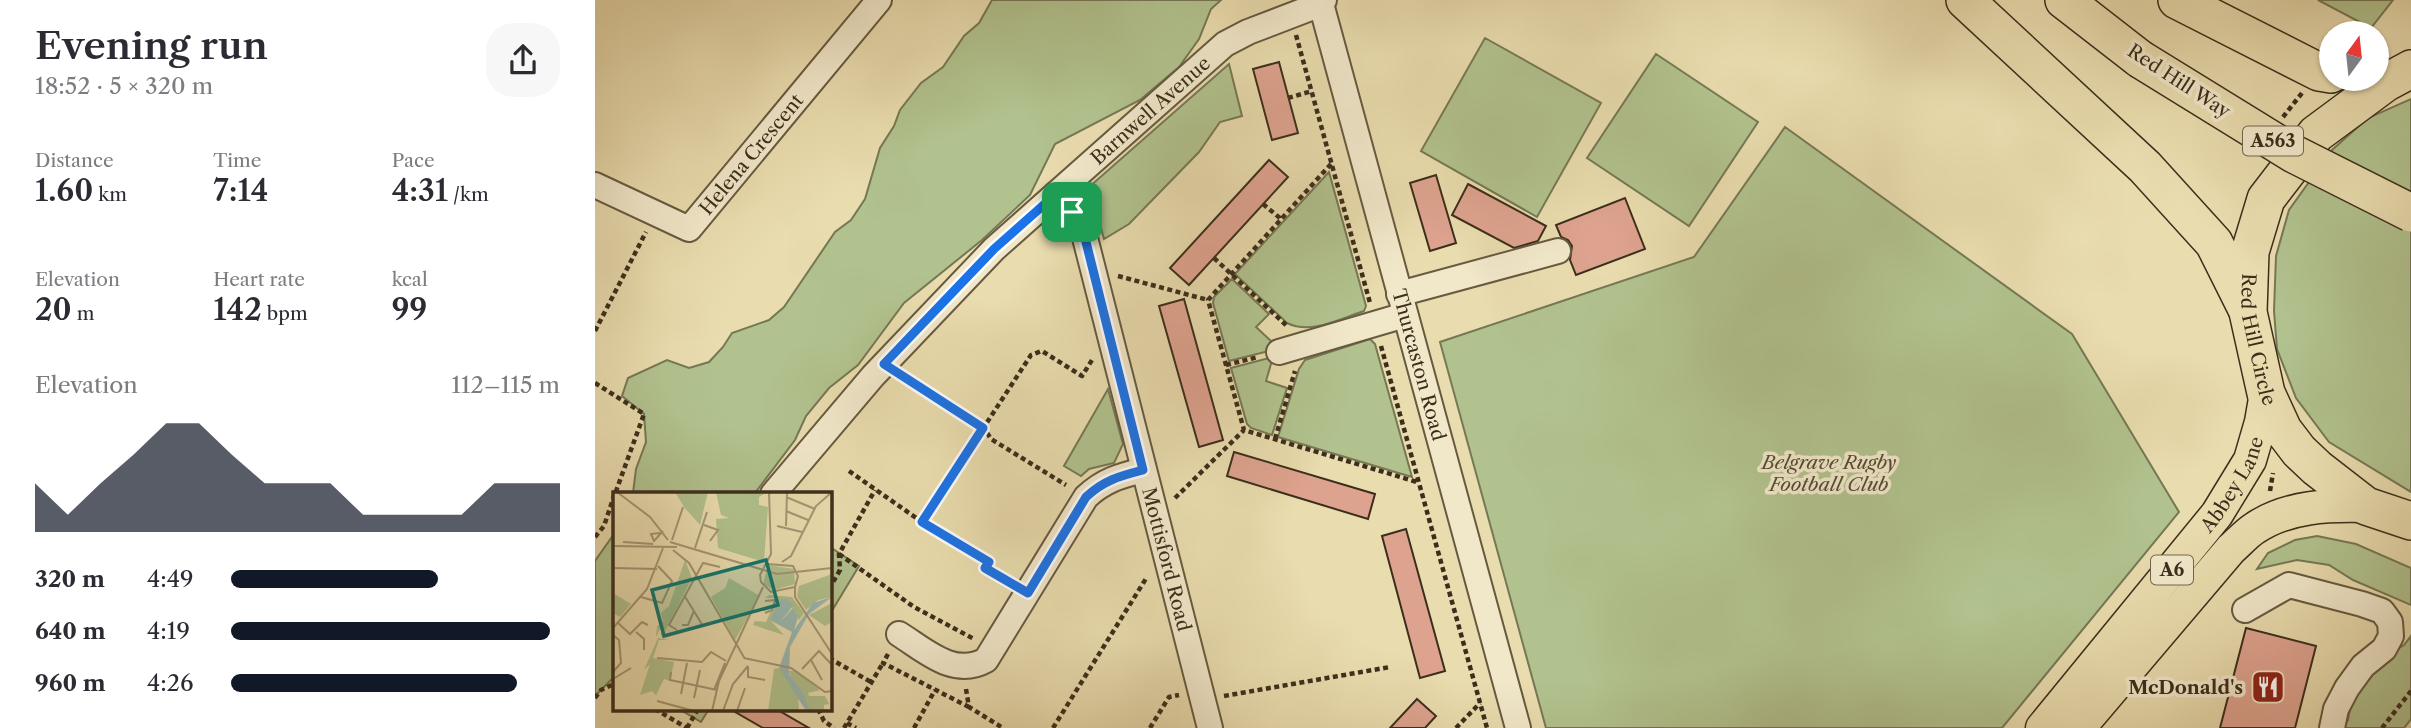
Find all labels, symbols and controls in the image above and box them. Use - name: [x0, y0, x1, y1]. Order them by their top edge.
- north arrow: [2319, 21, 2389, 91]
- map controls: [2319, 21, 2389, 91]
- text: Evening run: [35, 22, 268, 69]
- button: share: [486, 23, 560, 97]
- street label: Red Hill Way: [2123, 39, 2235, 123]
- street label: Barnwell Avenue: [1086, 51, 1215, 169]
- text: 18:52 · 5 × 320 m: [35, 72, 213, 100]
- street label: Helena Crescent: [694, 89, 808, 219]
- road number: A563: [2243, 126, 2303, 156]
- text: Distance: [35, 149, 114, 172]
- text: Time: [213, 149, 261, 172]
- text: Pace: [392, 149, 435, 172]
- text: 1.60: [35, 172, 93, 209]
- text: 7:14: [213, 172, 268, 209]
- text: 4:31: [392, 172, 448, 209]
- pin: [1042, 182, 1102, 242]
- text: km: [93, 183, 127, 206]
- text: /km: [448, 183, 489, 206]
- icon: arrive: [1053, 193, 1091, 231]
- text: Elevation: [35, 268, 120, 291]
- text: Heart rate: [213, 268, 305, 291]
- text: kcal: [392, 268, 428, 291]
- street label: Red Hill Circle: [2236, 273, 2282, 409]
- street label: Thurcaston Road: [1388, 286, 1451, 444]
- text: 20: [35, 291, 72, 328]
- text: 142: [213, 291, 262, 328]
- text: 99: [392, 291, 427, 328]
- text: m: [72, 302, 94, 325]
- text: bpm: [262, 302, 308, 325]
- text: Elevation: [35, 371, 138, 399]
- text: 112–115 m: [451, 371, 560, 399]
- street label: Abbey Lane: [2195, 434, 2268, 538]
- park label: Belgrave Rugby Football Club: [1760, 451, 1897, 496]
- street label: Mottisford Road: [1138, 485, 1196, 634]
- inset map: [613, 492, 831, 710]
- road number: A6: [2151, 556, 2193, 584]
- text: 320 m: [35, 565, 105, 593]
- text: 4:49: [147, 565, 194, 593]
- text: 640 m: [35, 617, 106, 645]
- text: 4:19: [147, 617, 190, 645]
- restaurant icon: McDonald's: [2249, 668, 2287, 706]
- text: 960 m: [35, 669, 106, 697]
- text: 4:26: [147, 669, 193, 697]
- place label: McDonald's: [2128, 676, 2243, 699]

